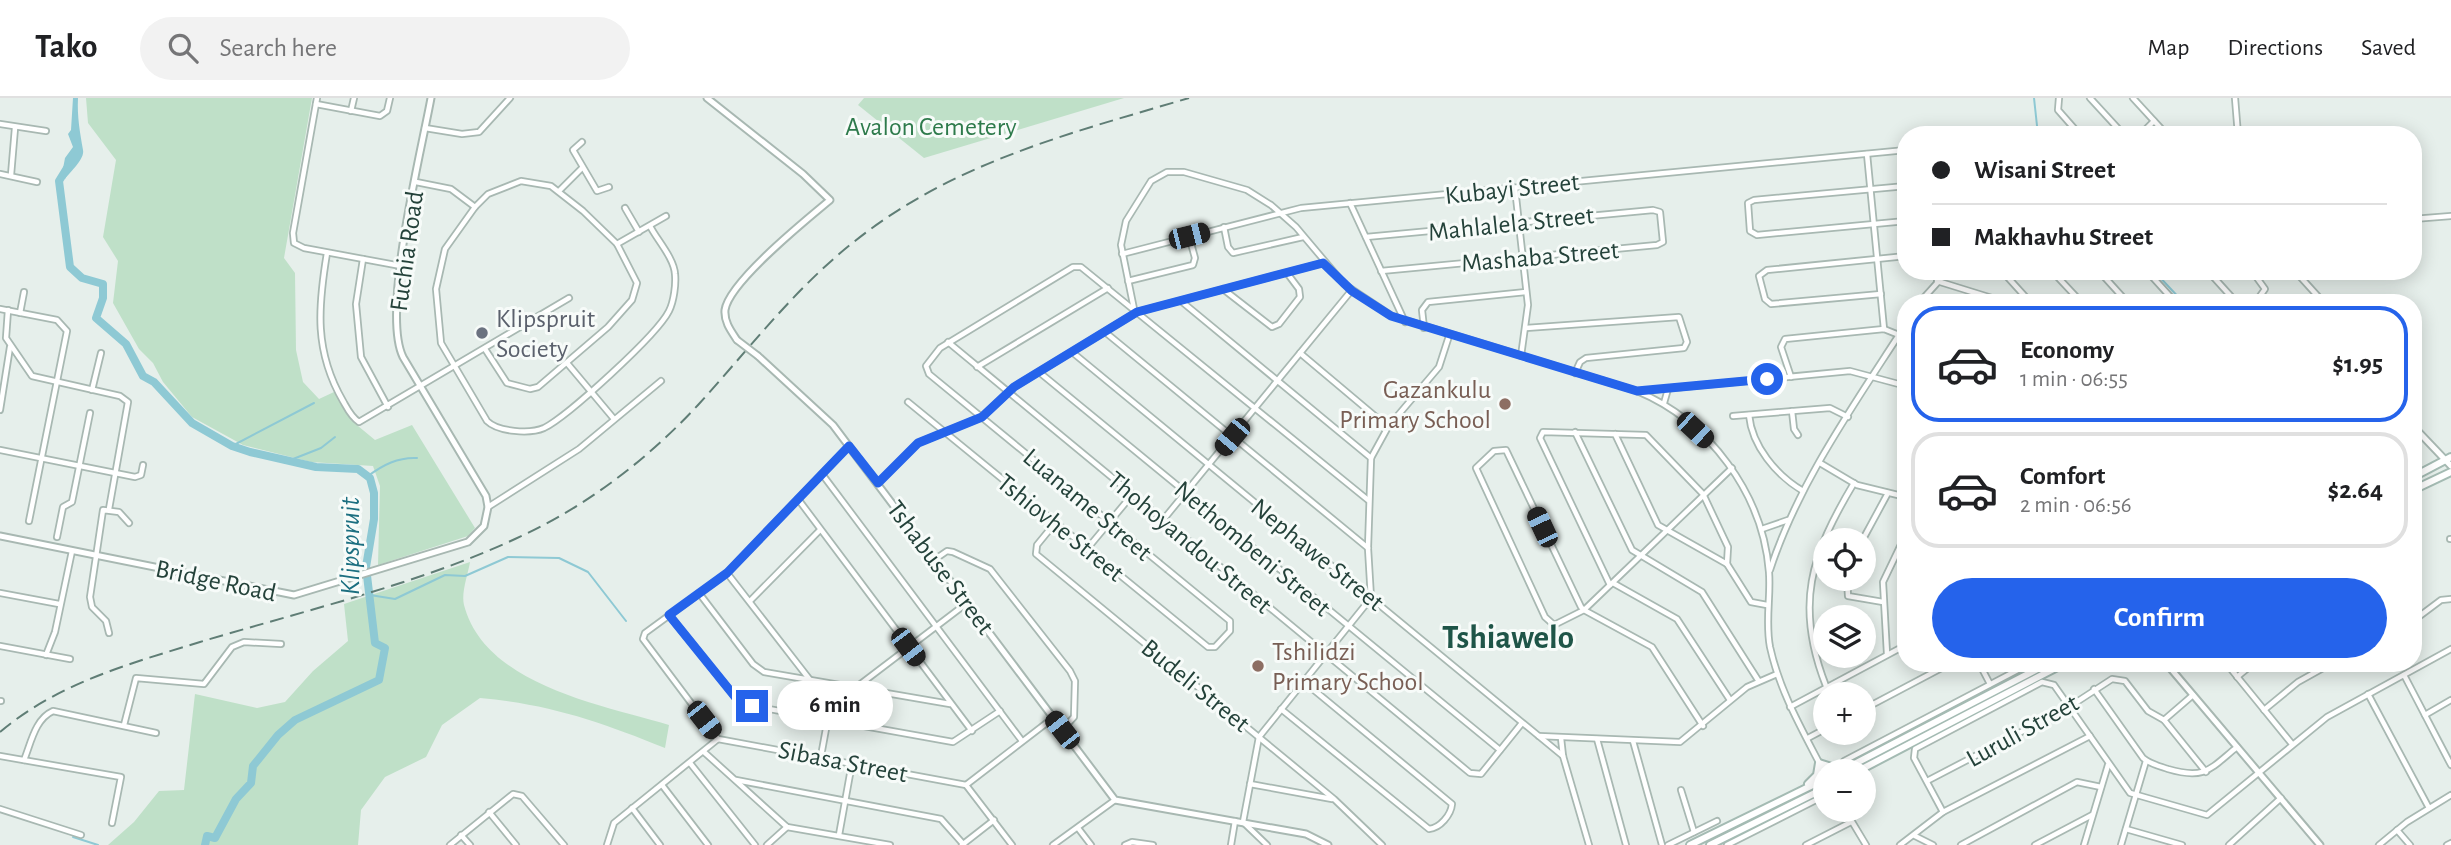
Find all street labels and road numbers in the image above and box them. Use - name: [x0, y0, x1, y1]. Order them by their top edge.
- street label: Kubayi Street: [1444, 169, 1581, 209]
- street label: Fuchia Road: [386, 189, 428, 313]
- street label: Mahlalela Street: [1427, 202, 1595, 246]
- street label: Mashaba Street: [1460, 237, 1620, 277]
- street label: Luaname Street: [1018, 444, 1157, 566]
- street label: Thohoyandou Street: [1102, 467, 1276, 619]
- street label: Tshiovhe Street: [992, 469, 1129, 587]
- street label: Nethombeni Street: [1169, 476, 1335, 621]
- street label: Nephawe Street: [1246, 494, 1389, 616]
- street label: Tshabuse Street: [882, 496, 999, 639]
- street label: Bridge Road: [153, 556, 278, 606]
- street label: Budeli Street: [1136, 634, 1254, 737]
- street label: Luruli Street: [1962, 690, 2083, 772]
- street label: Sibasa Street: [776, 737, 910, 787]

